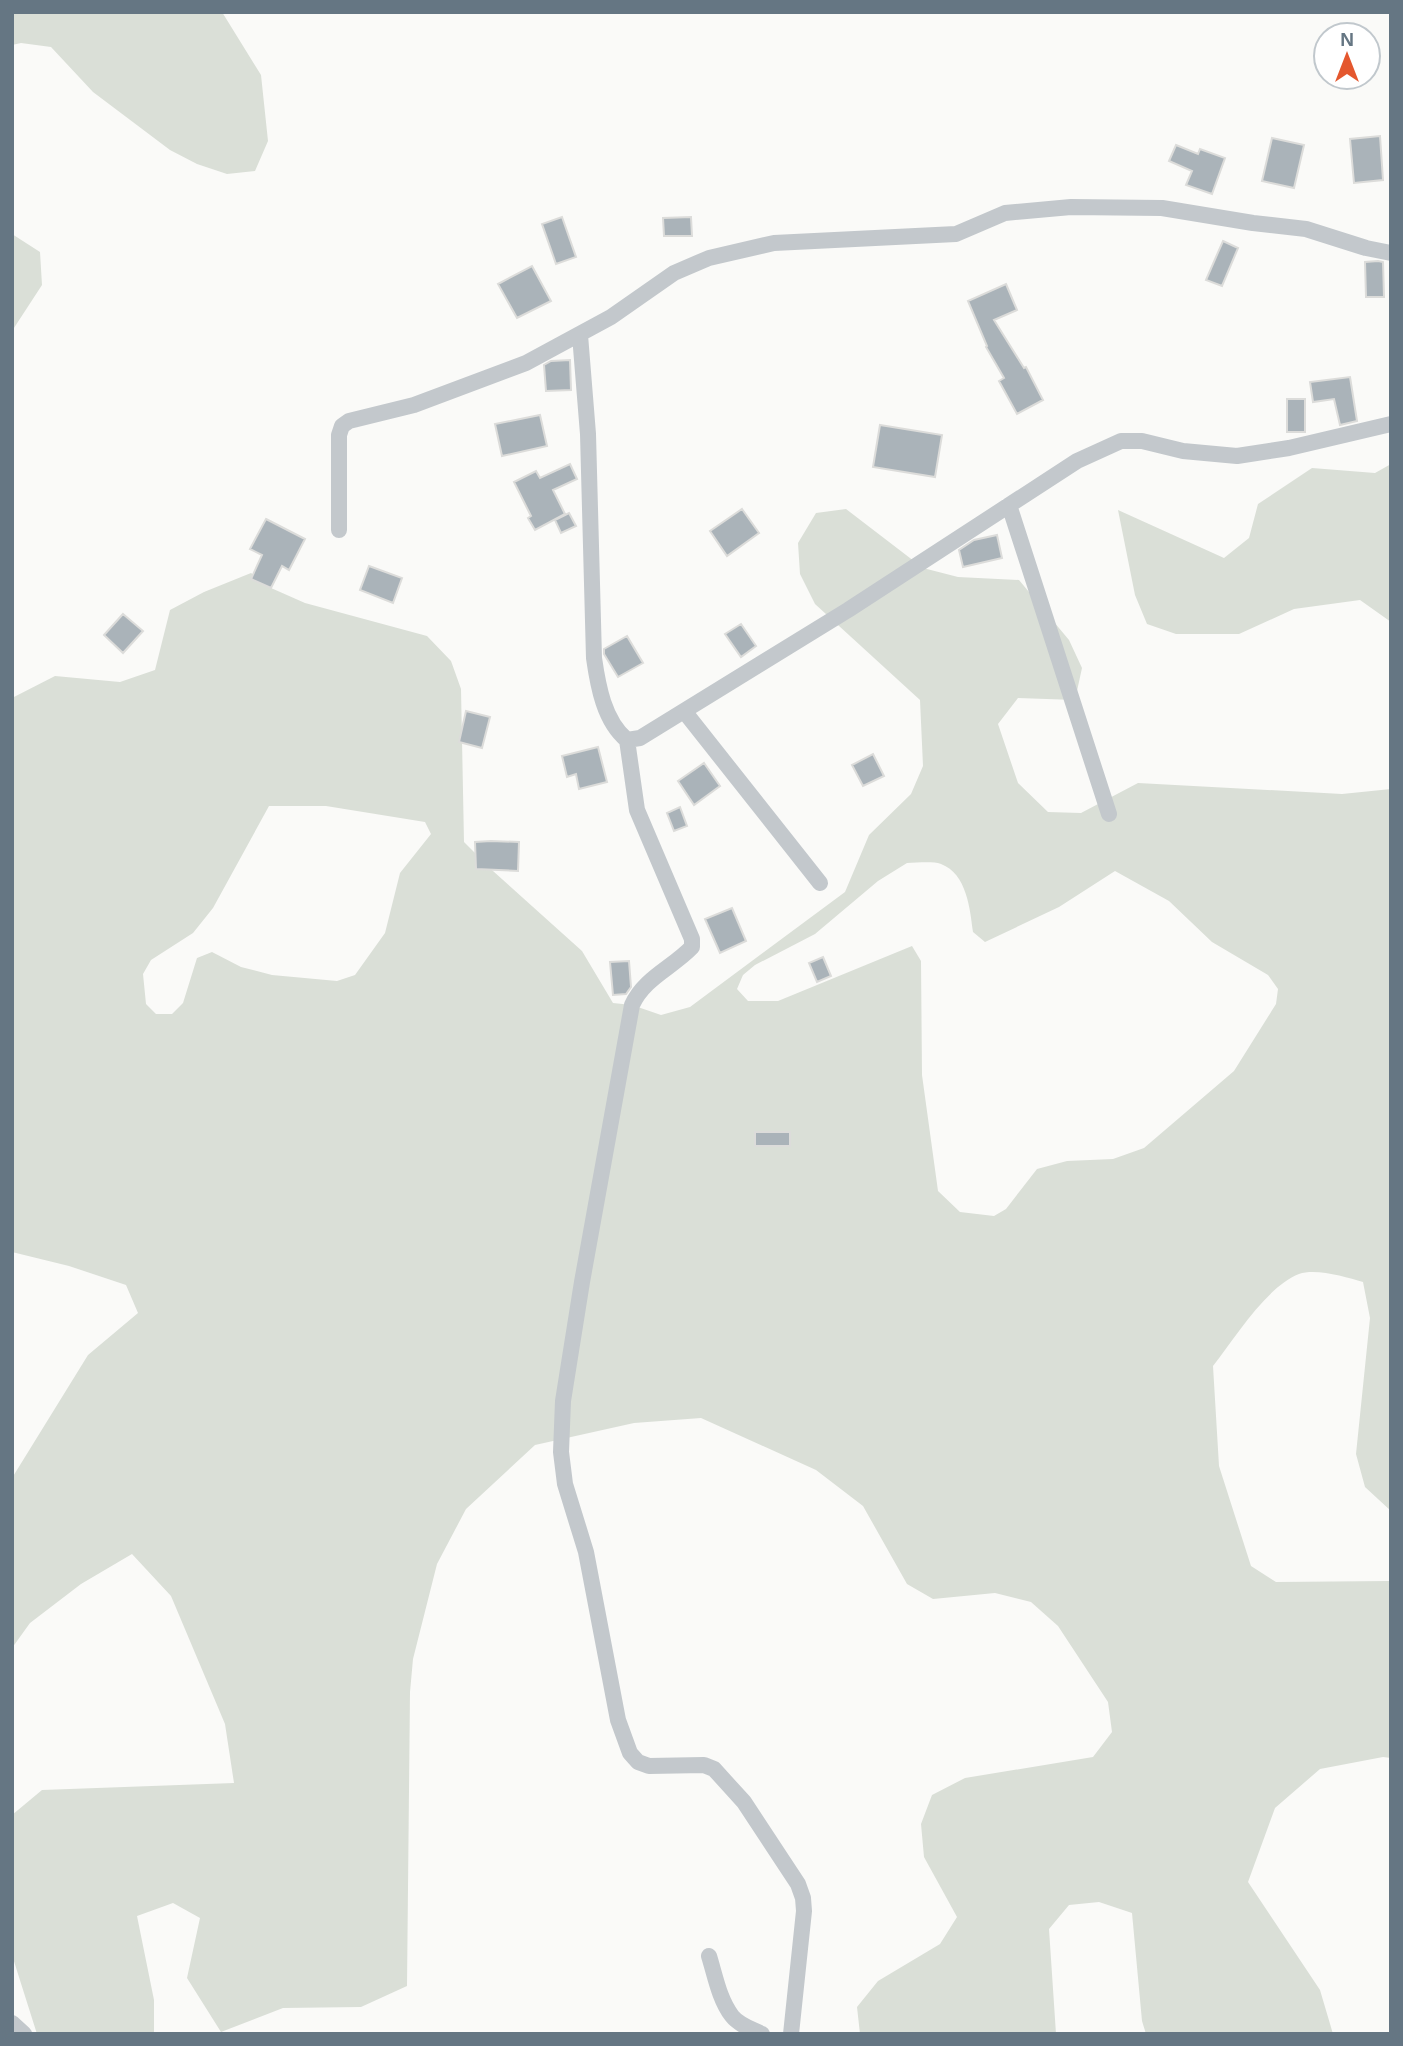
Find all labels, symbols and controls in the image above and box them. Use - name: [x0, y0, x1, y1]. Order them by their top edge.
- north arrow: [1312, 21, 1382, 91]
- text: N: [1340, 29, 1354, 50]

